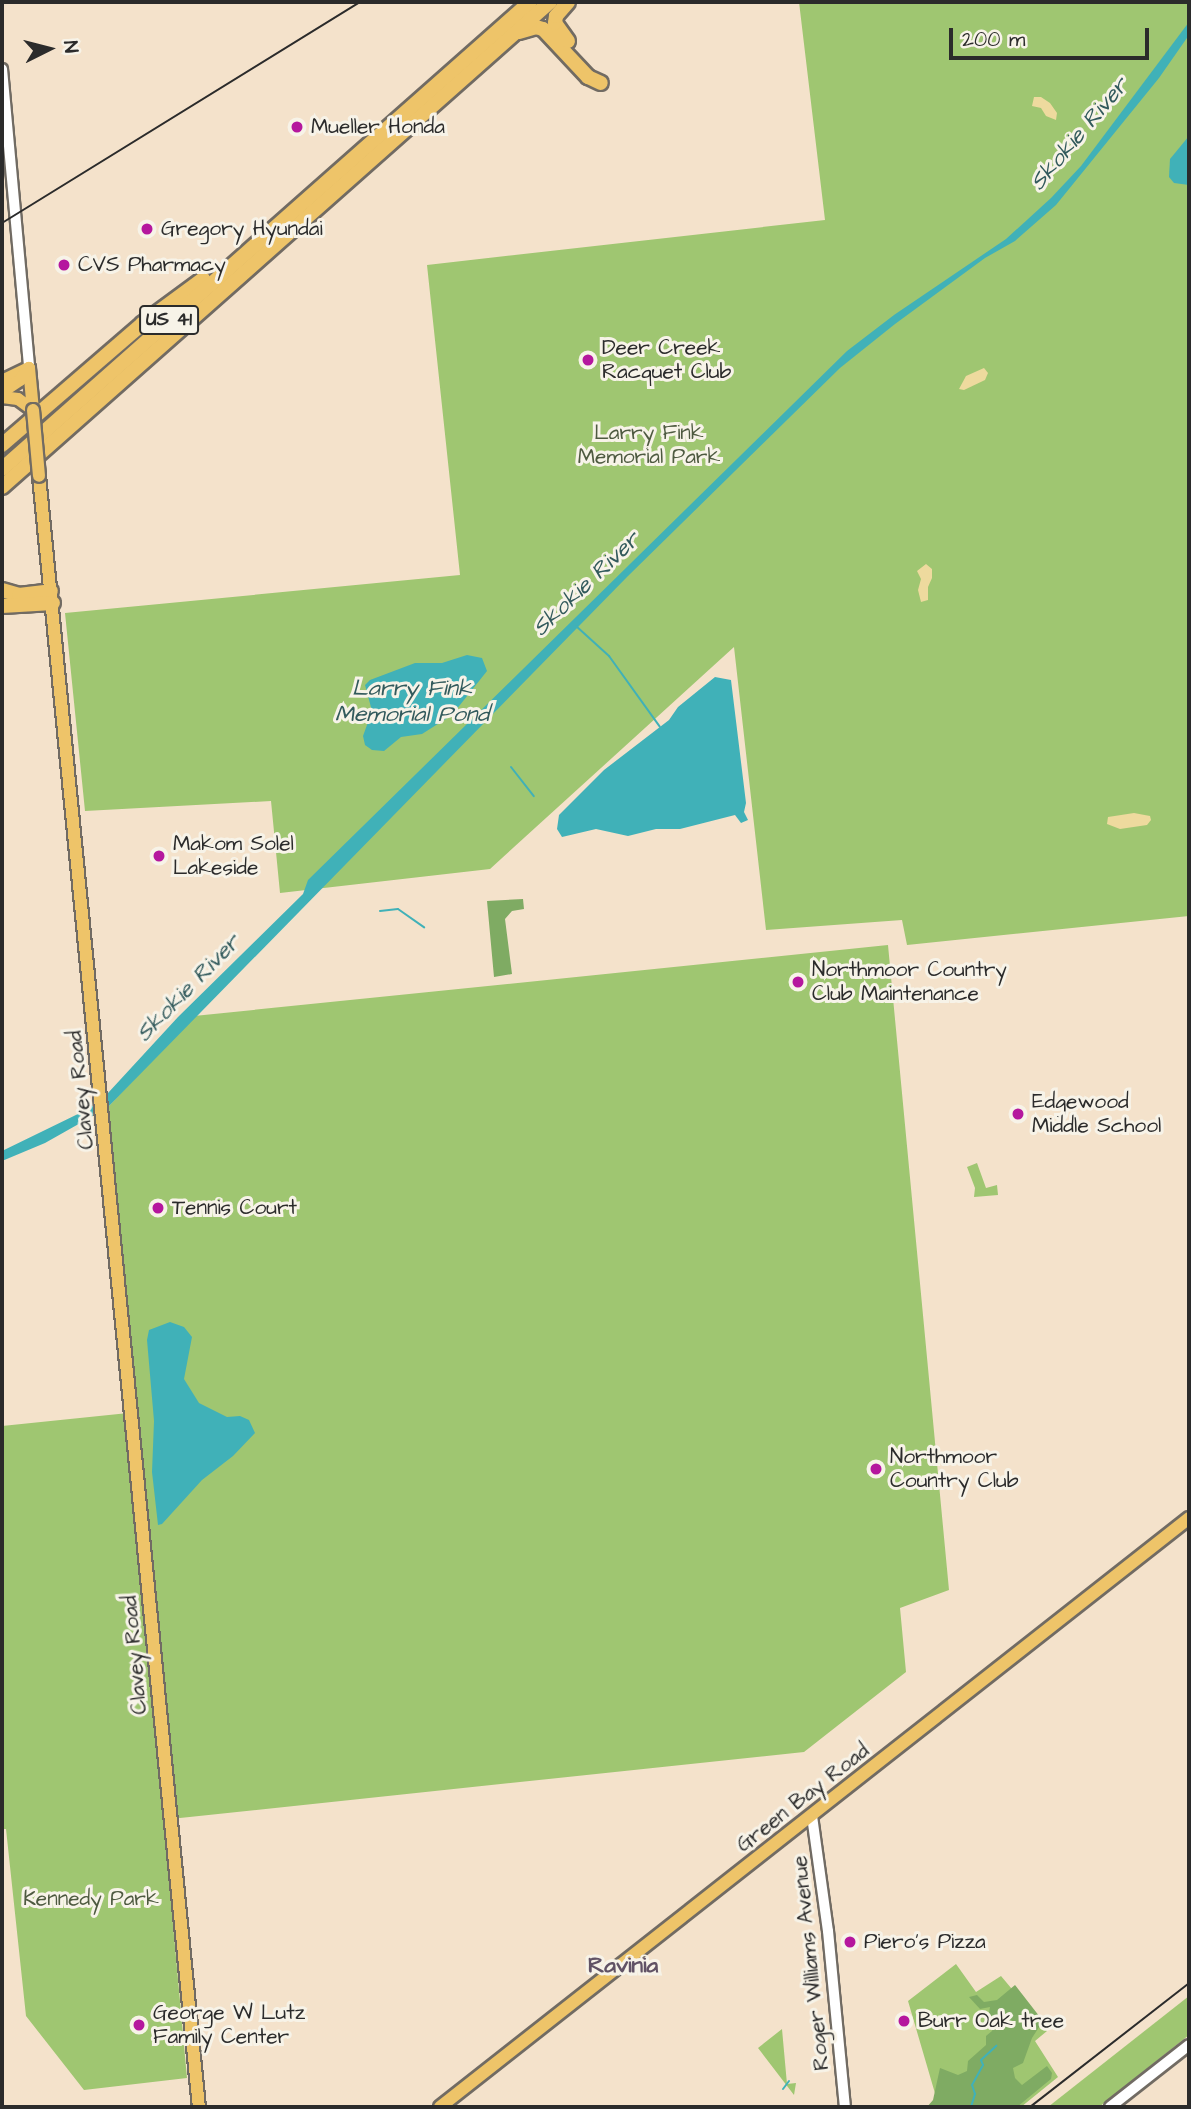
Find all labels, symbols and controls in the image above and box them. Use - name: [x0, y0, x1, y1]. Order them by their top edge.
- north arrow: [14, 14, 84, 84]
- scale bar: [953, 14, 1152, 58]
- text: 200 m: [962, 25, 1025, 54]
- text: N: [56, 39, 84, 54]
- water label: Skokie River: [1024, 72, 1134, 196]
- place label: Mueller Honda: [311, 114, 445, 140]
- marker: Mueller Honda: [289, 119, 305, 135]
- place label: Gregory Hyundai: [161, 216, 323, 242]
- marker: Gregory Hyundai: [139, 221, 155, 237]
- place label: CVS Pharmacy: [78, 252, 226, 278]
- marker: CVS Pharmacy: [56, 257, 72, 273]
- road number: US 41: [138, 304, 200, 336]
- place label: Deer Creek Racquet Club: [602, 335, 731, 385]
- marker: Deer Creek Racquet Club: [580, 352, 596, 368]
- park label: Larry Fink Memorial Park: [578, 420, 720, 470]
- water label: Skokie River: [527, 526, 645, 642]
- water label: Larry Fink Memorial Pond: [335, 674, 489, 728]
- place label: Makom Solel Lakeside: [173, 831, 294, 881]
- marker: Makom Solel Lakeside: [151, 848, 167, 864]
- water label: Skokie River: [130, 929, 246, 1047]
- place label: Northmoor Country Club Maintenance: [812, 957, 1007, 1007]
- marker: Northmoor Country Club Maintenance: [790, 974, 806, 990]
- street label: Clavey Road: [62, 1029, 100, 1151]
- place label: Edgewood Middle School: [1032, 1089, 1161, 1139]
- marker: Edgewood Middle School: [1010, 1106, 1026, 1122]
- place label: Tennis Court: [172, 1195, 297, 1221]
- marker: Tennis Court: [150, 1200, 166, 1216]
- place label: Northmoor Country Club: [890, 1444, 1018, 1494]
- marker: Northmoor Country Club: [868, 1461, 884, 1477]
- street label: Clavey Road: [117, 1594, 153, 1716]
- street label: Green Bay Road: [732, 1738, 874, 1858]
- street label: Roger Williams Avenue: [787, 1854, 835, 2072]
- park label: Kennedy Park: [23, 1886, 159, 1912]
- place label: Piero's Pizza: [864, 1929, 986, 1955]
- marker: Piero's Pizza: [842, 1934, 858, 1950]
- district label: Ravinia: [588, 1951, 658, 1979]
- place label: George W Lutz Family Center: [153, 2000, 305, 2050]
- place label: Burr Oak tree: [918, 2008, 1064, 2034]
- marker: Burr Oak tree: [896, 2013, 912, 2029]
- marker: George W Lutz Family Center: [131, 2017, 147, 2033]

